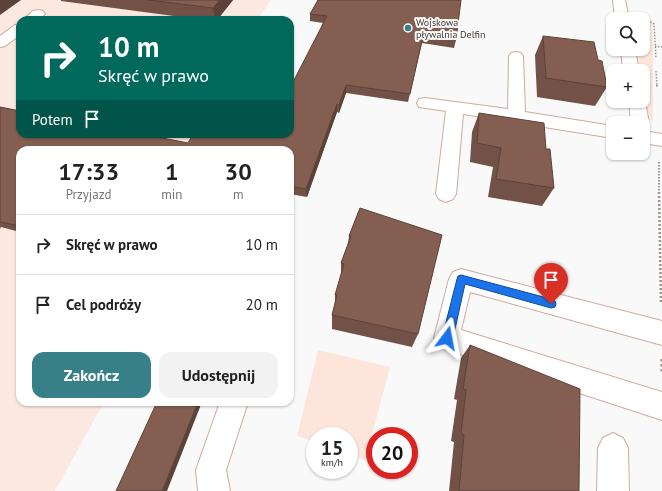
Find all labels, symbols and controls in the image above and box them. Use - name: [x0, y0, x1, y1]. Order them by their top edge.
- map controls: [606, 12, 650, 160]
- button: search: [606, 12, 650, 56]
- place label: Wojskowa pływalnia Delfin: [416, 16, 485, 41]
- marker: Wojskowa pływalnia Delfin: [403, 23, 413, 33]
- text: 10 m: [98, 28, 159, 65]
- icon: right: [32, 32, 84, 84]
- text: Skręć w prawo: [98, 64, 209, 87]
- button: +: [606, 64, 650, 108]
- icon: arrive: [81, 108, 103, 130]
- text: Potem: [32, 110, 73, 129]
- button: −: [606, 116, 650, 160]
- text: 17:33: [58, 156, 119, 187]
- text: 1: [165, 156, 179, 187]
- text: 30: [225, 156, 252, 187]
- text: Przyjazd: [66, 186, 111, 203]
- text: min: [161, 186, 182, 203]
- text: m: [233, 186, 243, 203]
- icon: right: [32, 234, 54, 256]
- text: Skręć w prawo: [66, 235, 158, 254]
- text: 10 m: [245, 235, 278, 254]
- pin: [534, 263, 568, 304]
- icon: arrive: [540, 269, 562, 291]
- icon: arrive: [32, 294, 54, 316]
- text: Cel podróży: [66, 295, 141, 314]
- text: 20 m: [245, 295, 278, 314]
- position arrow: [426, 317, 468, 359]
- button: Zakończ: [32, 352, 151, 398]
- button: Udostępnij: [159, 352, 278, 398]
- speed limit sign: 20: [366, 427, 418, 479]
- text: 15: [321, 435, 343, 461]
- text: km/h: [321, 456, 343, 469]

